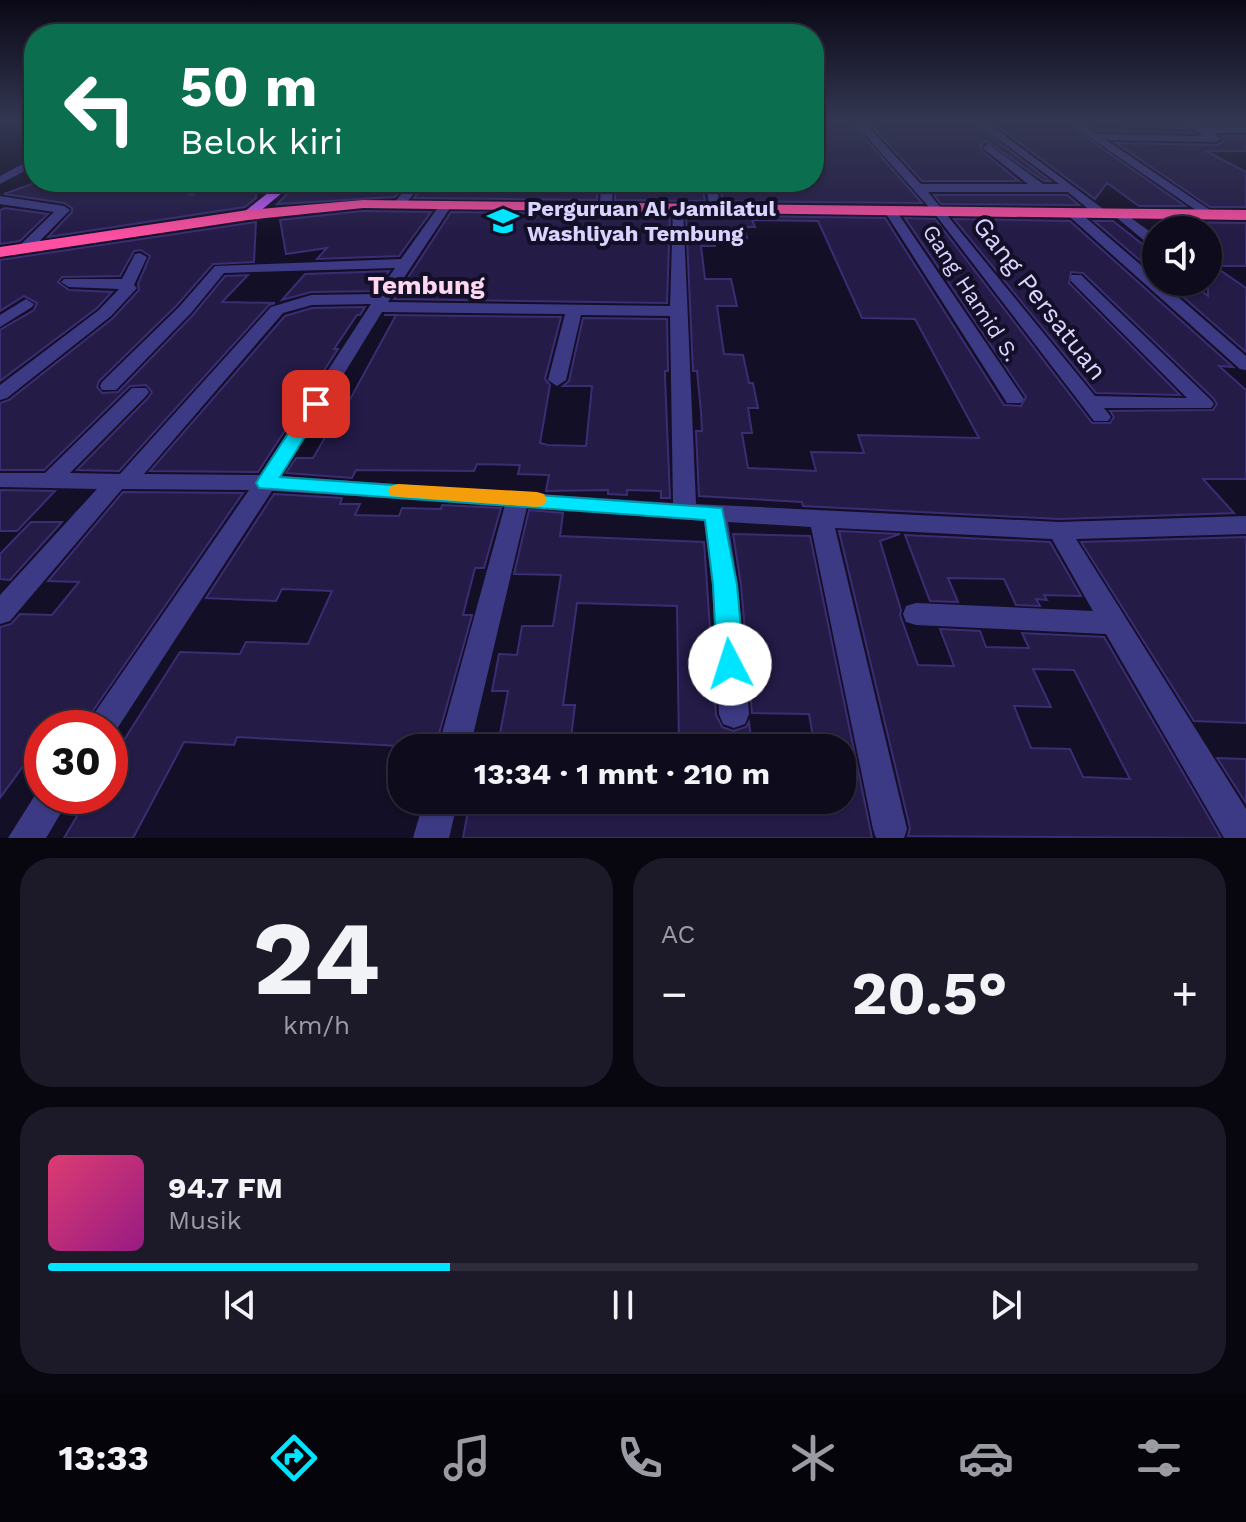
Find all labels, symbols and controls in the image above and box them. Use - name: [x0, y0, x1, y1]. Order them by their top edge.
- text: 50 m: [180, 54, 317, 120]
- icon: left: [48, 56, 152, 160]
- text: Belok kiri: [180, 121, 343, 163]
- place label: Perguruan Al Jamilatul Washliyah Tembung: [527, 196, 776, 246]
- school or university icon: Perguruan Al Jamilatul Washliyah Tembung: [486, 204, 520, 238]
- street label: Gang Persatuan: [967, 210, 1113, 386]
- map controls: [1142, 216, 1222, 296]
- button: sound: [1142, 216, 1222, 296]
- street label: Gang Hamid S.: [918, 220, 1024, 366]
- district label: Tembung: [367, 270, 485, 300]
- pin: [282, 370, 350, 438]
- icon: arrive: [294, 382, 338, 426]
- position arrow: [688, 622, 772, 706]
- speed limit sign: 30: [24, 710, 128, 814]
- text: 13:34 · 1 mnt · 210 m: [474, 756, 770, 791]
- text: 24: [253, 897, 380, 1019]
- text: AC: [661, 919, 695, 949]
- text: 20.5°: [852, 958, 1007, 1029]
- text: −: [661, 968, 688, 1020]
- text: +: [1171, 968, 1198, 1020]
- text: km/h: [283, 1010, 350, 1040]
- text: 94.7 FM: [168, 1170, 283, 1205]
- text: Musik: [168, 1205, 241, 1235]
- icon: previous: [218, 1283, 262, 1327]
- icon: pause: [601, 1283, 645, 1327]
- icon: next: [984, 1283, 1028, 1327]
- icon: directions: [266, 1430, 322, 1486]
- icon: music: [439, 1430, 495, 1486]
- icon: phone: [612, 1430, 668, 1486]
- icon: climate: [785, 1430, 841, 1486]
- icon: car: [958, 1430, 1014, 1486]
- icon: filters: [1131, 1430, 1187, 1486]
- text: 13:33: [59, 1437, 149, 1479]

